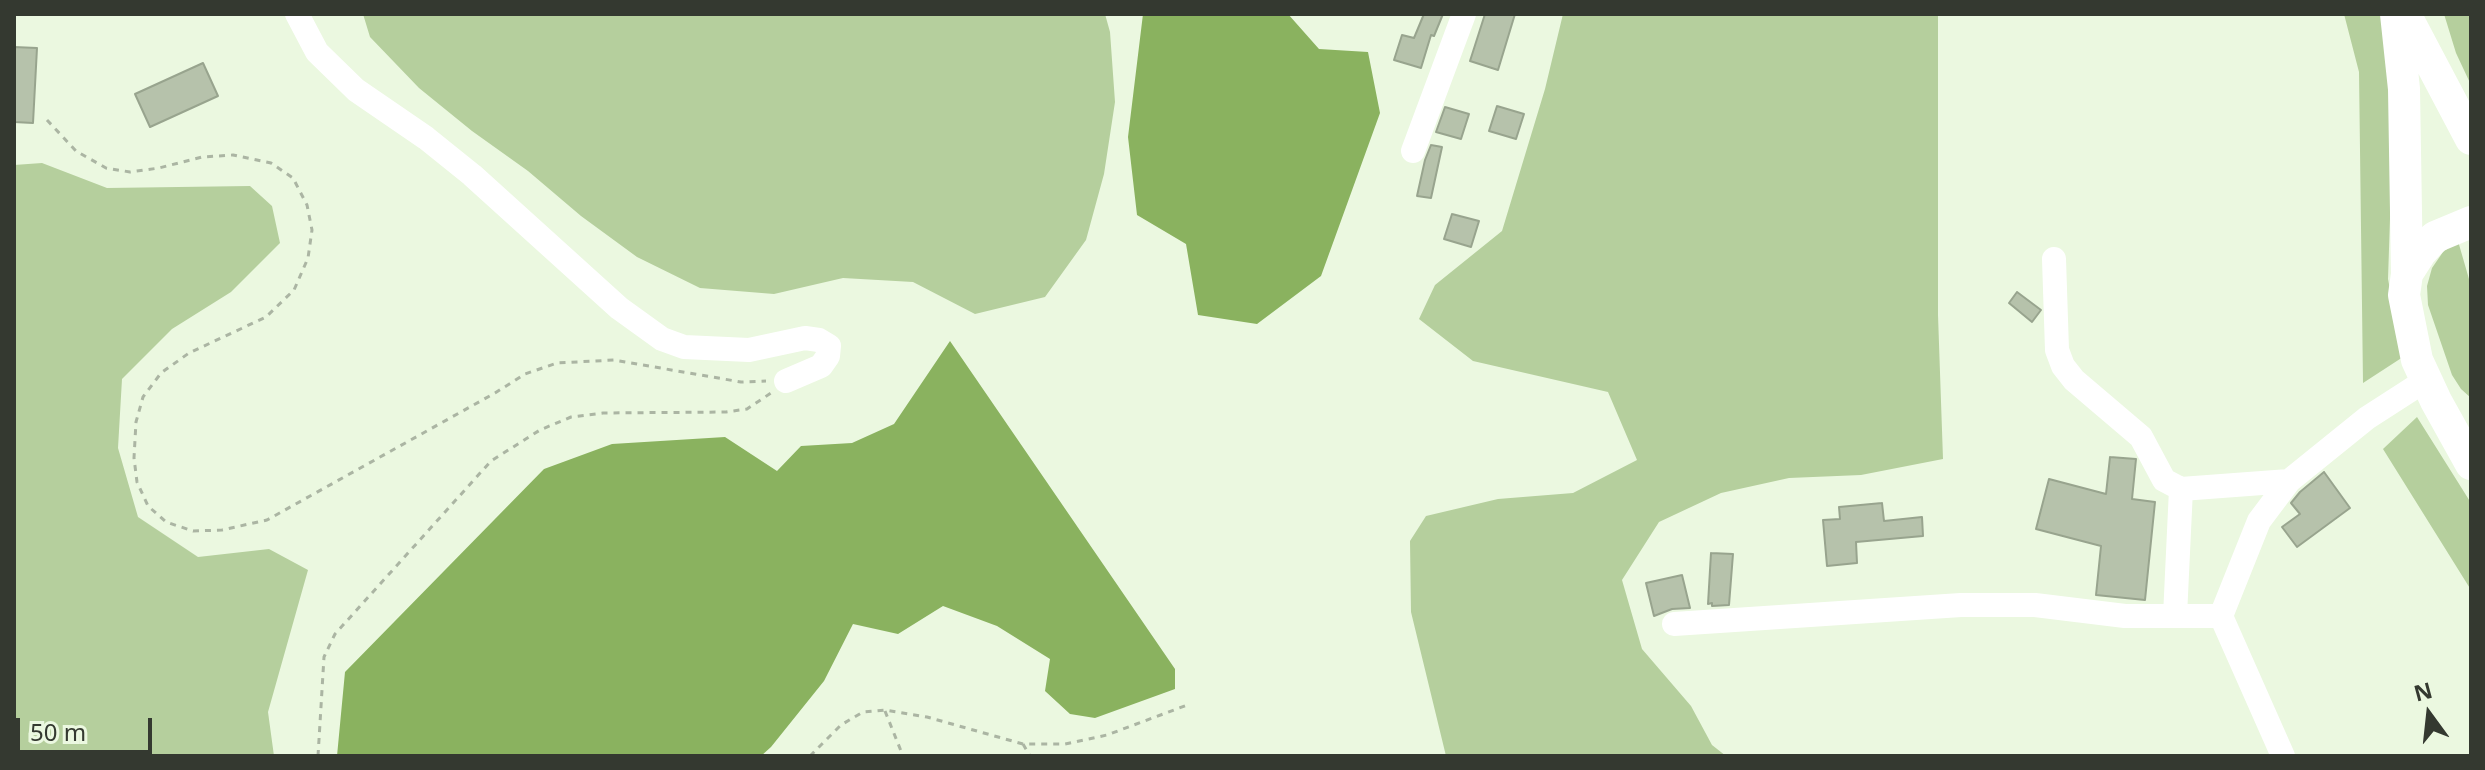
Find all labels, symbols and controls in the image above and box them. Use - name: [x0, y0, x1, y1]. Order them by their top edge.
- north arrow: [2389, 674, 2469, 754]
- text: N: [2410, 674, 2435, 708]
- scale bar: [20, 702, 156, 752]
- text: 50 m: [30, 715, 86, 748]

